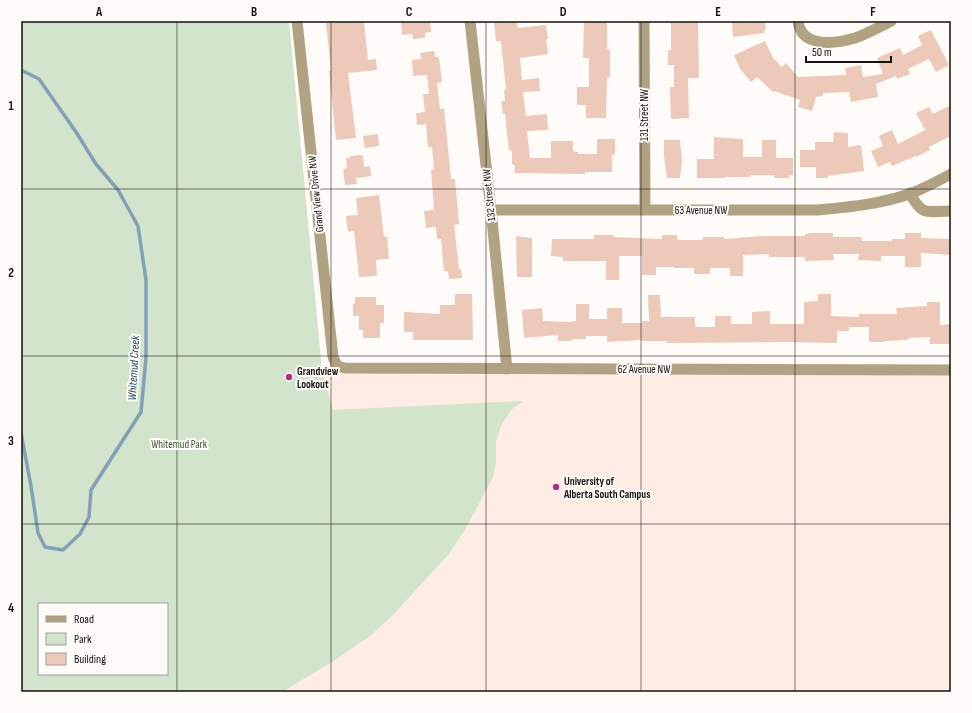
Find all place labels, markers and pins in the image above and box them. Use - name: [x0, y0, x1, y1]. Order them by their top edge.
- place label: Grandview Lookout: [297, 365, 339, 391]
- marker: Grandview Lookout: [284, 372, 294, 382]
- place label: University of Alberta South Campus: [563, 475, 650, 501]
- marker: University of Alberta South Campus: [551, 482, 561, 492]

